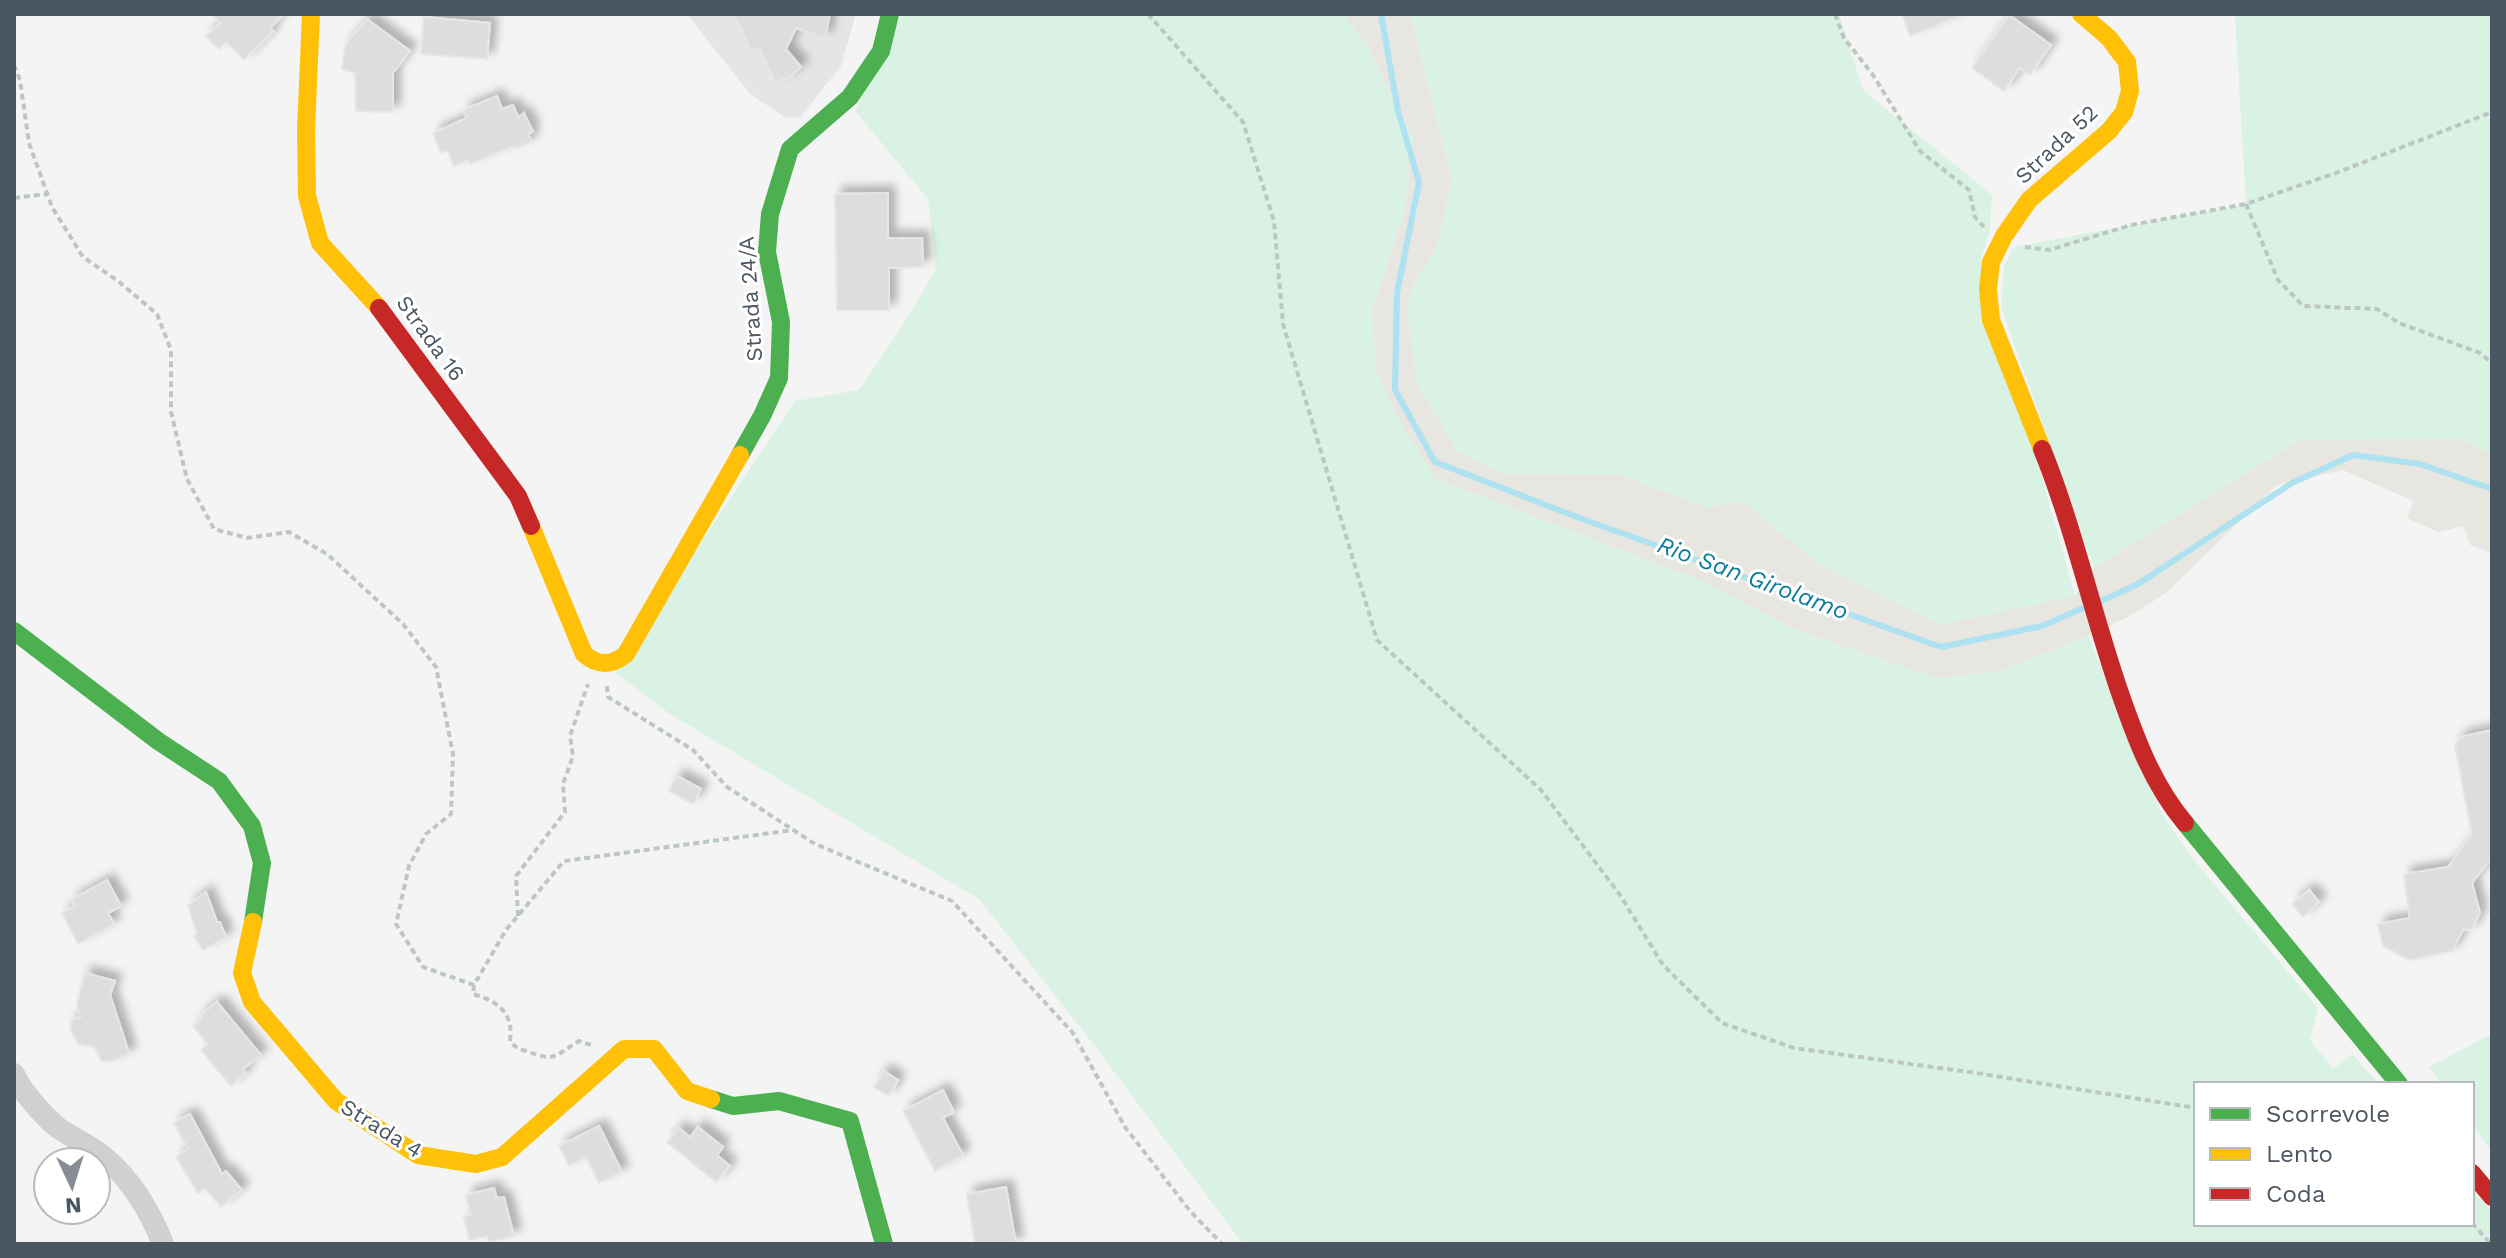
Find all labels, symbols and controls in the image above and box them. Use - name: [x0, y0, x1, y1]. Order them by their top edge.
- street label: Strada 52: [2010, 100, 2103, 189]
- street label: Strada 24/A: [734, 236, 767, 362]
- street label: Strada 16: [391, 291, 470, 386]
- water label: Rio San Girolamo: [1654, 530, 1852, 626]
- legend: [2194, 1082, 2474, 1226]
- street label: Strada 4: [336, 1094, 427, 1163]
- text: Scorrevole: [2266, 1100, 2390, 1128]
- text: Lento: [2266, 1140, 2333, 1168]
- north arrow: [32, 1146, 112, 1226]
- text: Coda: [2266, 1180, 2326, 1208]
- text: N: [64, 1192, 82, 1218]

